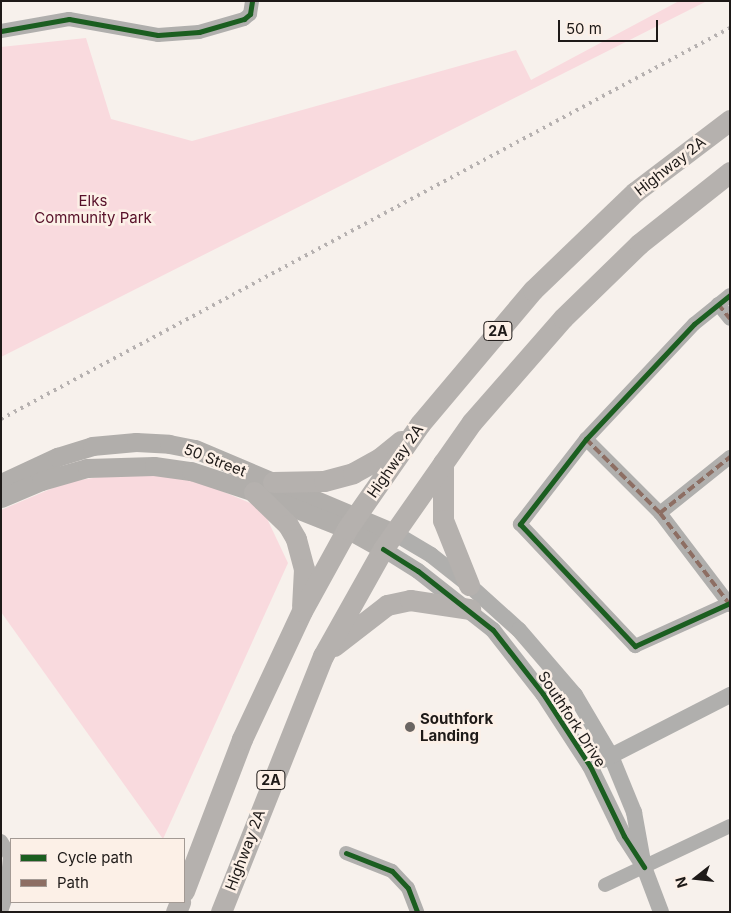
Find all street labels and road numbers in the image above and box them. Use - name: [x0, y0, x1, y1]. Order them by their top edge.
- street label: Highway 2A: [631, 133, 709, 199]
- road number: 2A: [483, 320, 513, 342]
- street label: Highway 2A: [363, 421, 427, 501]
- street label: 50 Street: [181, 440, 249, 480]
- street label: Southfork Drive: [534, 668, 610, 770]
- road number: 2A: [256, 768, 286, 792]
- street label: Highway 2A: [221, 807, 269, 893]

